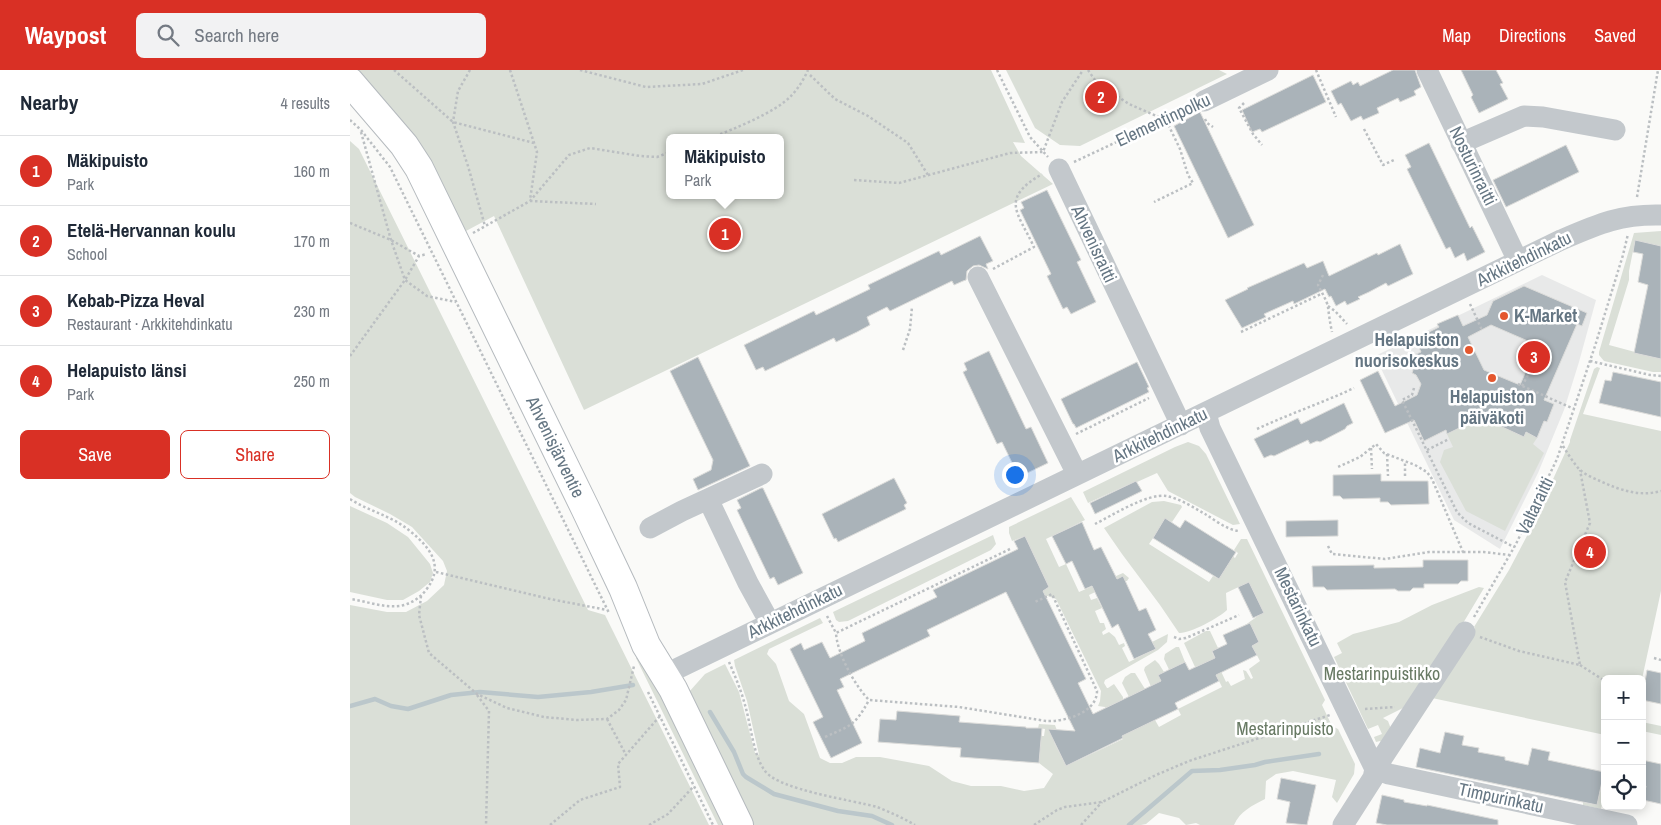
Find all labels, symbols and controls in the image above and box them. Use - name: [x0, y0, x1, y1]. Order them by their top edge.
- search box: [136, 13, 486, 58]
- text: Waypost: [25, 19, 106, 51]
- icon: search: [154, 21, 182, 49]
- text: Search here: [194, 22, 279, 48]
- text: Map: [1442, 23, 1471, 48]
- text: Directions: [1499, 23, 1566, 48]
- text: Saved: [1594, 23, 1636, 48]
- pin: 2: [1085, 78, 1117, 116]
- street label: Elementinpolku: [1111, 87, 1214, 152]
- text: Nearby: [20, 88, 78, 117]
- text: 4 results: [280, 92, 330, 114]
- street label: Nosturinraitti: [1444, 122, 1503, 210]
- popup: [666, 134, 784, 199]
- text: Mäkipuisto: [684, 143, 766, 169]
- text: Mäkipuisto: [67, 147, 148, 173]
- text: 1: [32, 160, 40, 182]
- text: 160 m: [294, 160, 330, 182]
- text: Park: [684, 169, 711, 191]
- text: Park: [67, 173, 94, 195]
- street label: Ahvenisraitti: [1065, 200, 1123, 287]
- pin: 1: [709, 215, 741, 253]
- text: Etelä-Hervannan koulu: [67, 217, 236, 243]
- street label: Arkkitehdinkatu: [1471, 225, 1575, 293]
- text: 2: [32, 230, 40, 252]
- text: 170 m: [294, 230, 330, 252]
- text: School: [67, 243, 107, 265]
- text: Kebab-Pizza Heval: [67, 287, 205, 313]
- text: 3: [32, 300, 40, 322]
- text: 230 m: [294, 300, 330, 322]
- place label: K-Market: [1514, 303, 1577, 328]
- marker: K-Market: [1498, 310, 1510, 322]
- text: Restaurant · Arkkitehdinkatu: [67, 313, 233, 335]
- place label: Helapuiston nuorisokeskus: [1355, 327, 1459, 373]
- pin: 3: [1518, 338, 1550, 376]
- marker: Helapuiston nuorisokeskus: [1463, 344, 1475, 356]
- text: Helapuisto länsi: [67, 357, 187, 383]
- text: 4: [32, 370, 40, 392]
- text: 250 m: [294, 370, 330, 392]
- marker: Helapuiston päiväkoti: [1486, 372, 1498, 384]
- text: Park: [67, 383, 94, 405]
- place label: Helapuiston päiväkoti: [1450, 384, 1534, 430]
- street label: Ahvenisjärventie: [520, 391, 591, 502]
- street label: Arkkitehdinkatu: [1107, 401, 1211, 469]
- button: Save: [20, 430, 170, 479]
- button: Share: [180, 430, 330, 479]
- your location: [1002, 462, 1028, 488]
- street label: Valtaraitti: [1510, 472, 1559, 539]
- pin: 4: [1574, 533, 1606, 571]
- street label: Mestarinkatu: [1269, 563, 1328, 651]
- street label: Arkkitehdinkatu: [742, 577, 846, 645]
- park label: Mestarinpuistikko: [1324, 661, 1440, 686]
- map controls: [1601, 675, 1646, 810]
- button: +: [1601, 675, 1646, 720]
- park label: Mestarinpuisto: [1236, 716, 1334, 741]
- button: −: [1601, 720, 1646, 765]
- button: locate: [1601, 765, 1646, 810]
- street label: Timpurinkatu: [1456, 776, 1546, 819]

